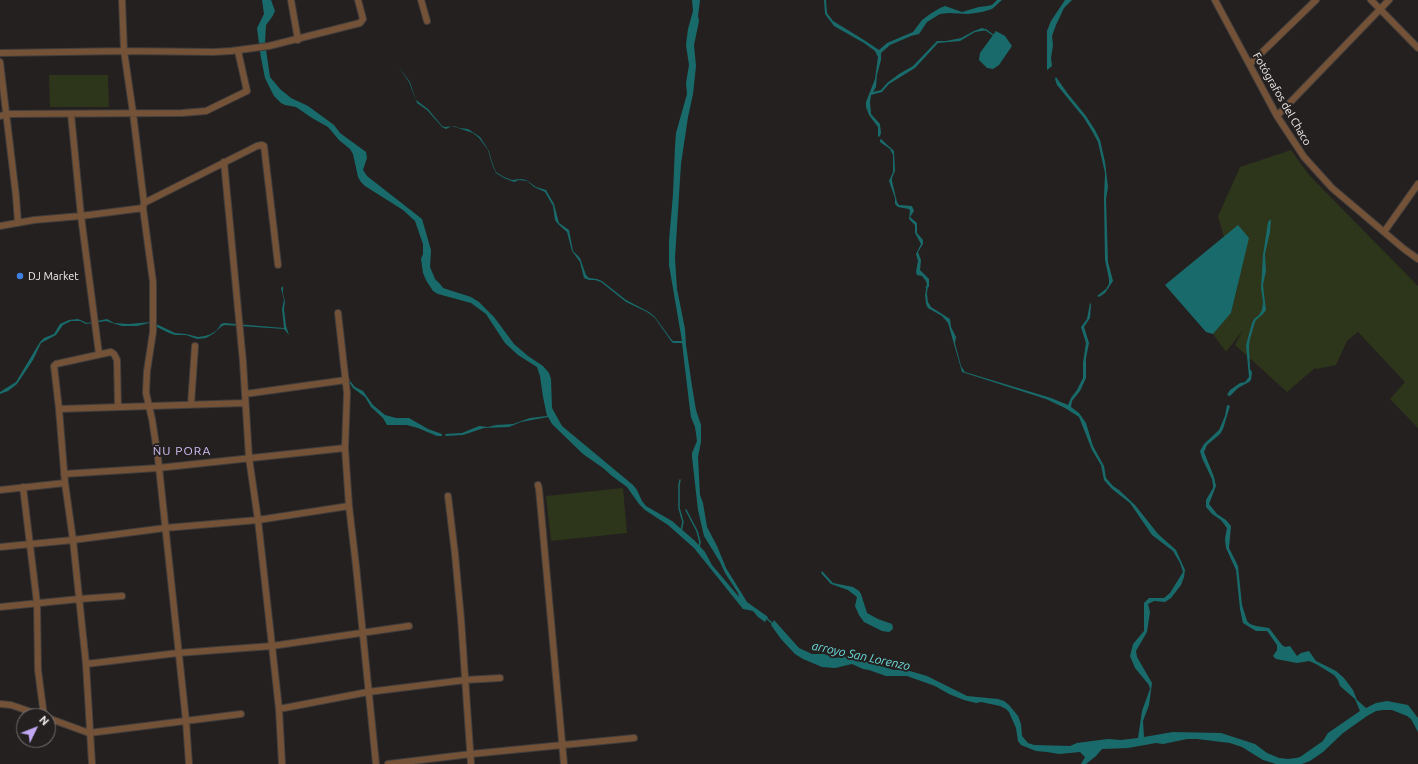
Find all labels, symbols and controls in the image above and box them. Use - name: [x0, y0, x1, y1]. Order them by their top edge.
- street label: Fotógrafos del Chaco: [1250, 50, 1314, 148]
- place label: DJ Market: [28, 269, 79, 283]
- marker: DJ Market: [15, 271, 25, 281]
- district label: ÑU PORA: [153, 444, 211, 458]
- water label: arroyo San Lorenzo: [811, 639, 911, 673]
- north arrow: [16, 708, 56, 748]
- text: N: [37, 713, 51, 728]

